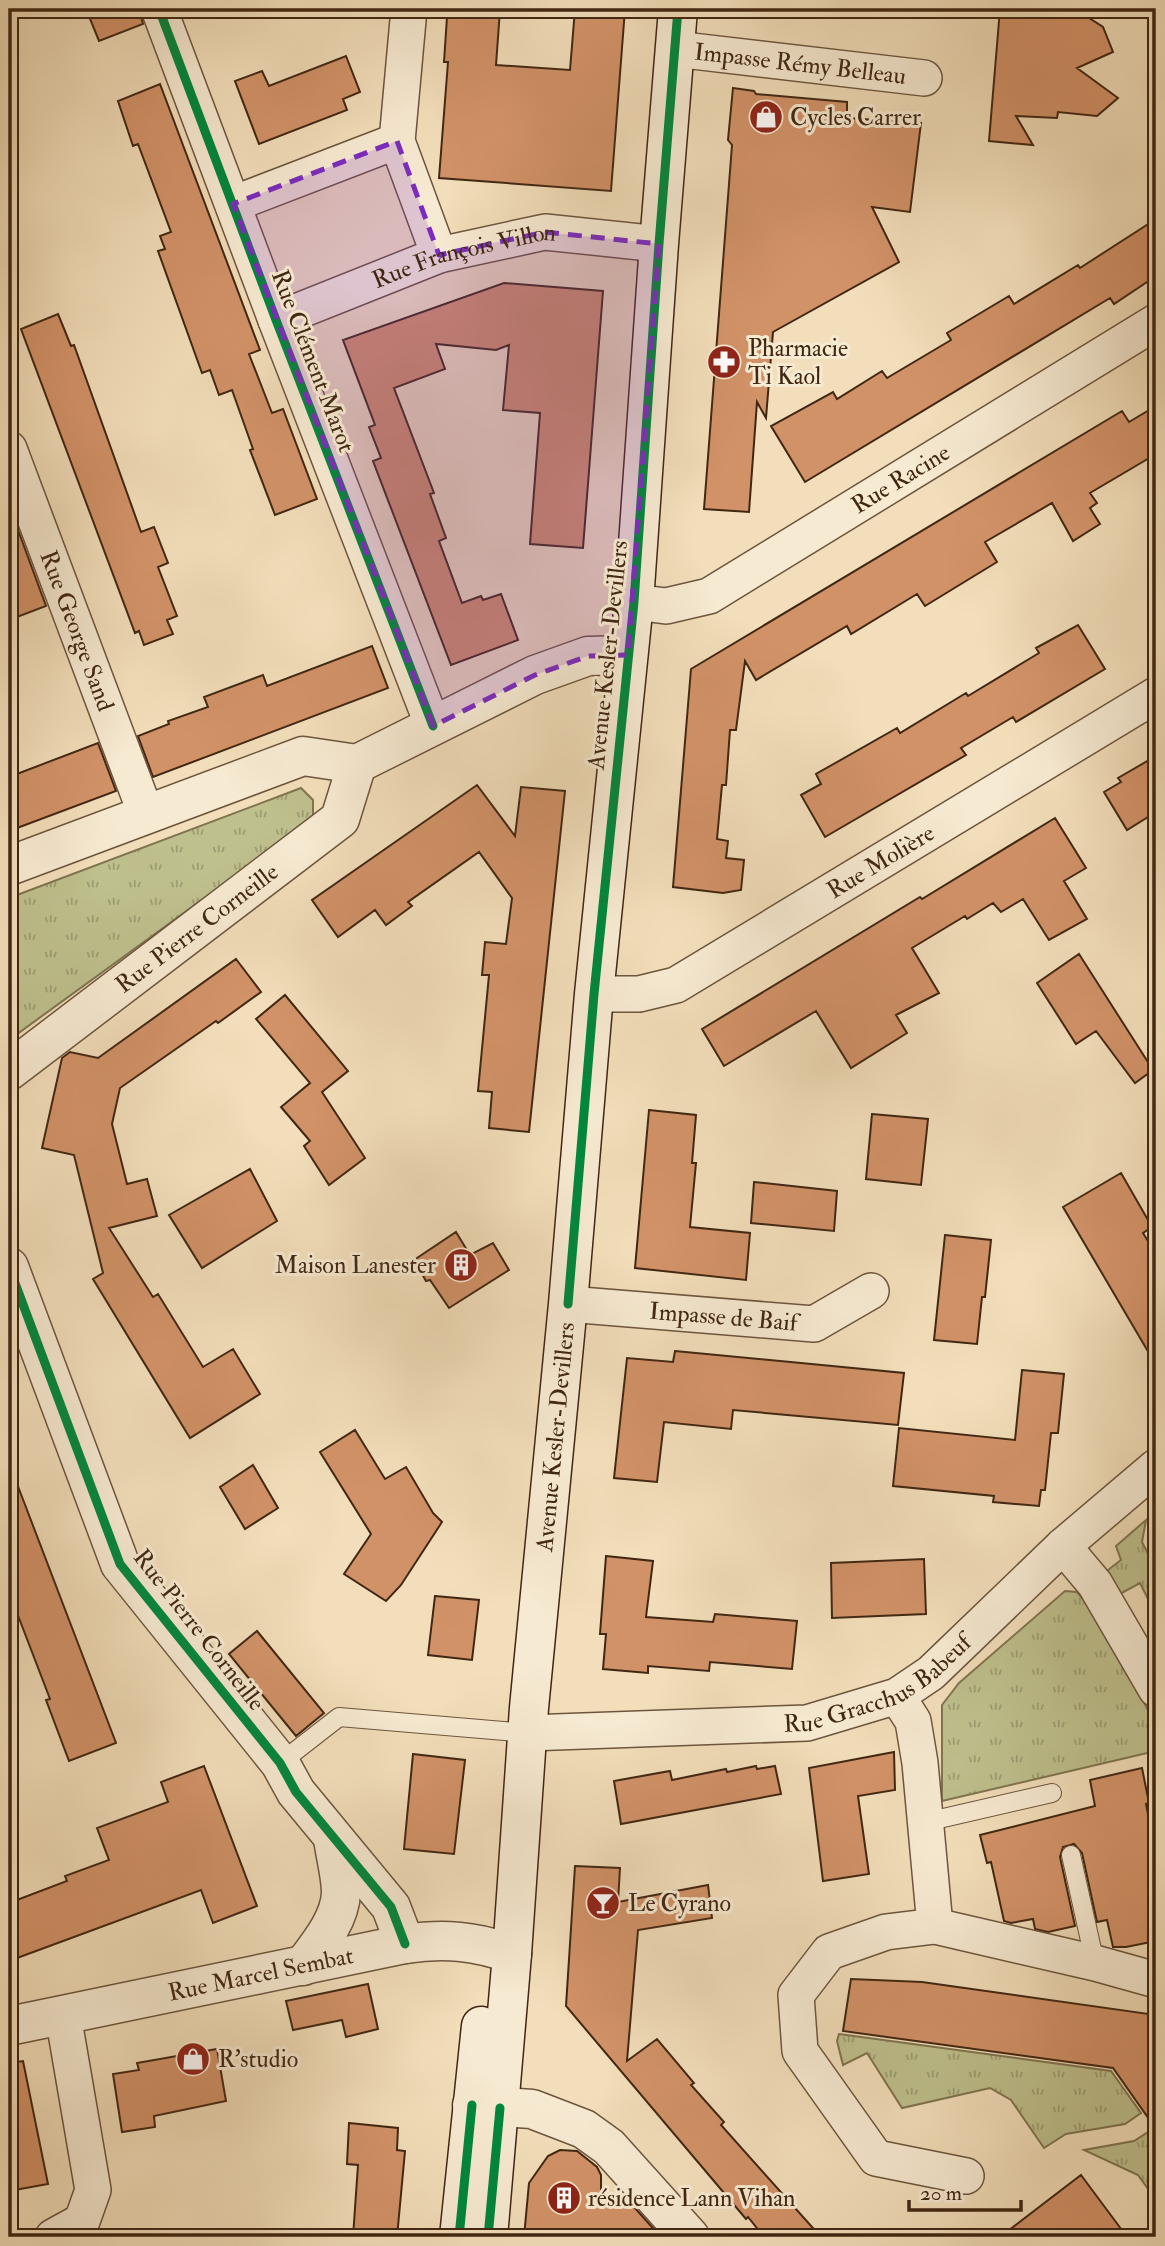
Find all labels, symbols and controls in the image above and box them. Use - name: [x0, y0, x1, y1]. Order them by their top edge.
- street label: Impasse Rémy Belleau: [693, 36, 908, 91]
- shop icon: Cycles Carrer: [747, 98, 785, 136]
- place label: Cycles Carrer: [790, 102, 921, 133]
- street label: Rue François Villon: [368, 216, 558, 296]
- street label: Rue Clément Marot: [264, 265, 362, 457]
- place label: Pharmacie Ti Kaol: [748, 333, 848, 392]
- pharmacy icon: Pharmacie Ti Kaol: [705, 343, 743, 381]
- street label: Rue Racine: [845, 437, 955, 521]
- street label: Avenue Kesler-Devillers: [580, 539, 635, 772]
- street label: Rue George Sand: [33, 546, 122, 716]
- street label: Rue Molière: [821, 817, 940, 906]
- street label: Rue Pierre Corneille: [109, 856, 284, 1000]
- building icon: Maison Lanester: [442, 1246, 480, 1284]
- place label: Maison Lanester: [275, 1250, 436, 1281]
- street label: Impasse de Baif: [648, 1295, 802, 1338]
- street label: Avenue Kesler-Devillers: [529, 1321, 582, 1554]
- street label: Rue Pierre Corneille: [126, 1543, 272, 1717]
- street label: Rue Gracchus Babeuf: [783, 1625, 980, 1739]
- bar icon: Le Cyrano: [584, 1884, 622, 1922]
- place label: Le Cyrano: [628, 1888, 731, 1919]
- street label: Rue Marcel Sembat: [165, 1940, 356, 2008]
- shop icon: R'studio: [174, 2040, 212, 2078]
- place label: R'studio: [218, 2044, 298, 2075]
- scale bar: [909, 2169, 1021, 2213]
- building icon: résidence Lann Vihan: [545, 2179, 583, 2217]
- text: 20 m: [920, 2180, 962, 2207]
- place label: résidence Lann Vihan: [588, 2183, 795, 2214]

